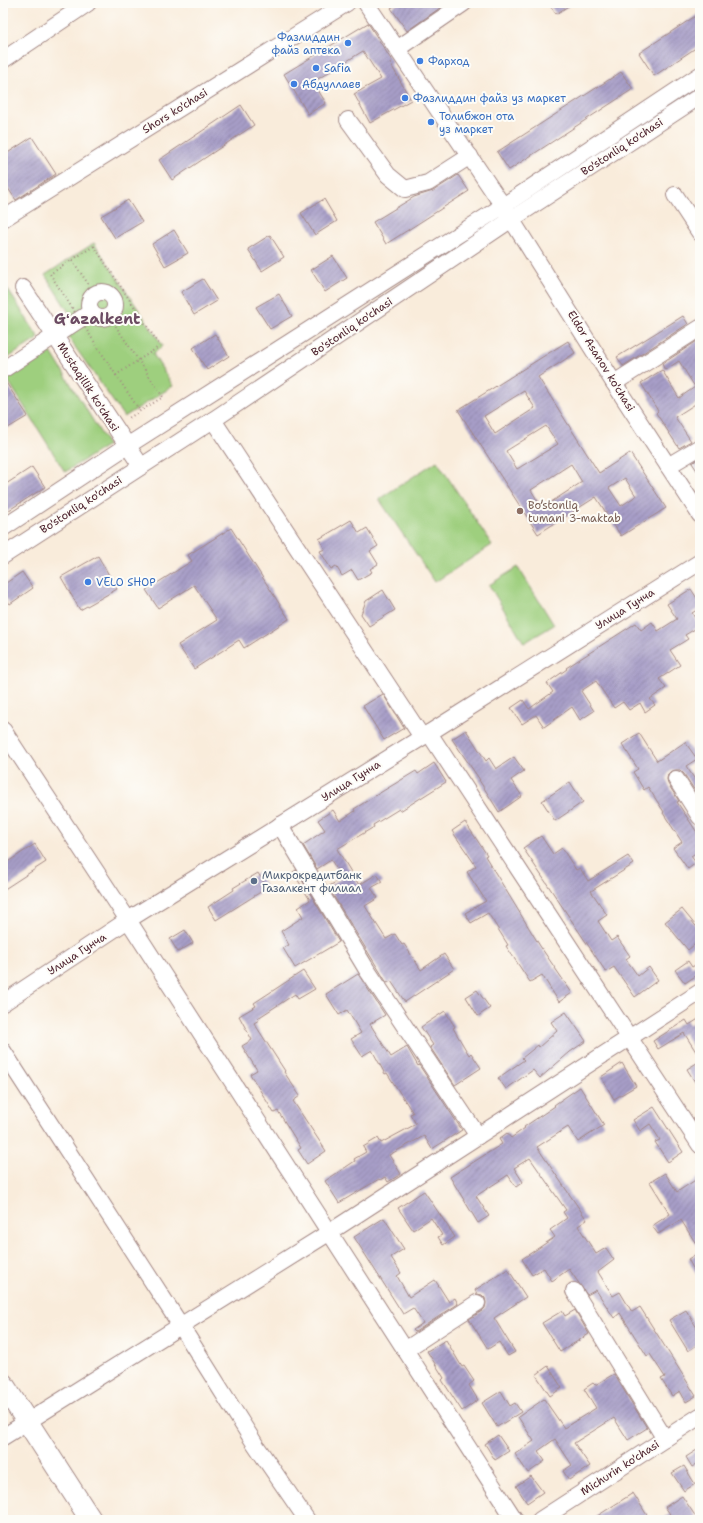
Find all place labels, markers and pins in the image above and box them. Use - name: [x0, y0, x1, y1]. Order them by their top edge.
- place label: Фазлиддин файз аптека: [271, 30, 340, 58]
- marker: Фазлиддин файз аптека: [343, 38, 353, 48]
- place label: Фарход: [428, 54, 469, 69]
- marker: Фарход: [415, 56, 425, 66]
- place label: Safia: [324, 61, 351, 76]
- marker: Safia: [311, 63, 321, 73]
- place label: Абдуллаев: [302, 77, 361, 92]
- marker: Абдуллаев: [289, 79, 299, 89]
- place label: Фазлиддин файз уз маркет: [413, 91, 566, 106]
- marker: Фазлиддин файз уз маркет: [400, 93, 410, 103]
- place label: Толибжон ота уз маркет: [439, 109, 514, 137]
- marker: Толибжон ота уз маркет: [426, 117, 436, 127]
- place label: Bo’stonliq tumani 3-maktab: [528, 498, 621, 526]
- marker: Bo’stonliq tumani 3-maktab: [515, 506, 525, 516]
- place label: VELO SHOP: [96, 575, 156, 590]
- marker: VELO SHOP: [83, 577, 93, 587]
- place label: Микрокредитбанк Газалкент филиал: [262, 868, 362, 896]
- marker: Микрокредитбанк Газалкент филиал: [249, 876, 259, 886]

